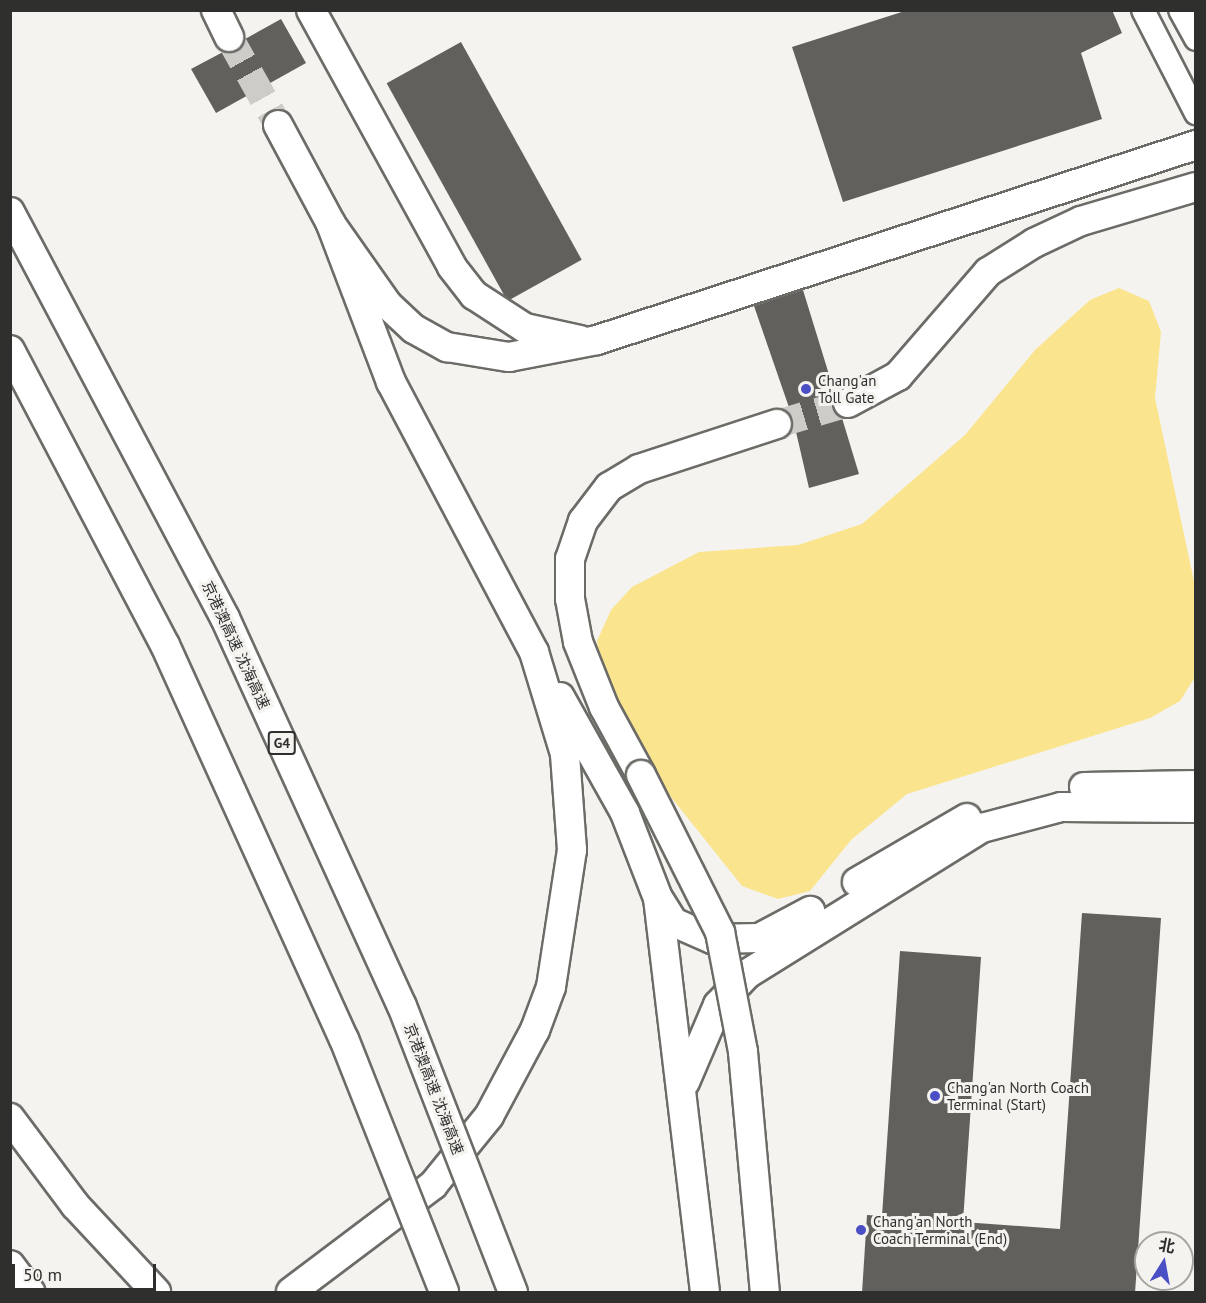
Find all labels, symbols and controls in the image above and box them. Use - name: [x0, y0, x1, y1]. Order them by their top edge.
- place label: Chang'an Toll Gate: [818, 371, 876, 406]
- marker: Chang'an Toll Gate: [799, 382, 813, 396]
- street label: 京港澳高速 沈海高速: [198, 578, 274, 712]
- road number: G4: [267, 732, 297, 754]
- street label: 京港澳高速 沈海高速: [401, 1021, 467, 1157]
- place label: Chang'an North Coach Terminal (Start): [947, 1078, 1089, 1113]
- marker: Chang'an North Coach Terminal (Start): [928, 1089, 942, 1103]
- place label: Chang'an North Coach Terminal (End): [873, 1212, 1008, 1247]
- marker: Chang'an North Coach Terminal (End): [854, 1223, 868, 1237]
- north arrow: [1134, 1231, 1194, 1291]
- text: 北: [1157, 1234, 1177, 1257]
- scale bar: [15, 1252, 159, 1290]
- text: 50 m: [23, 1263, 62, 1286]

